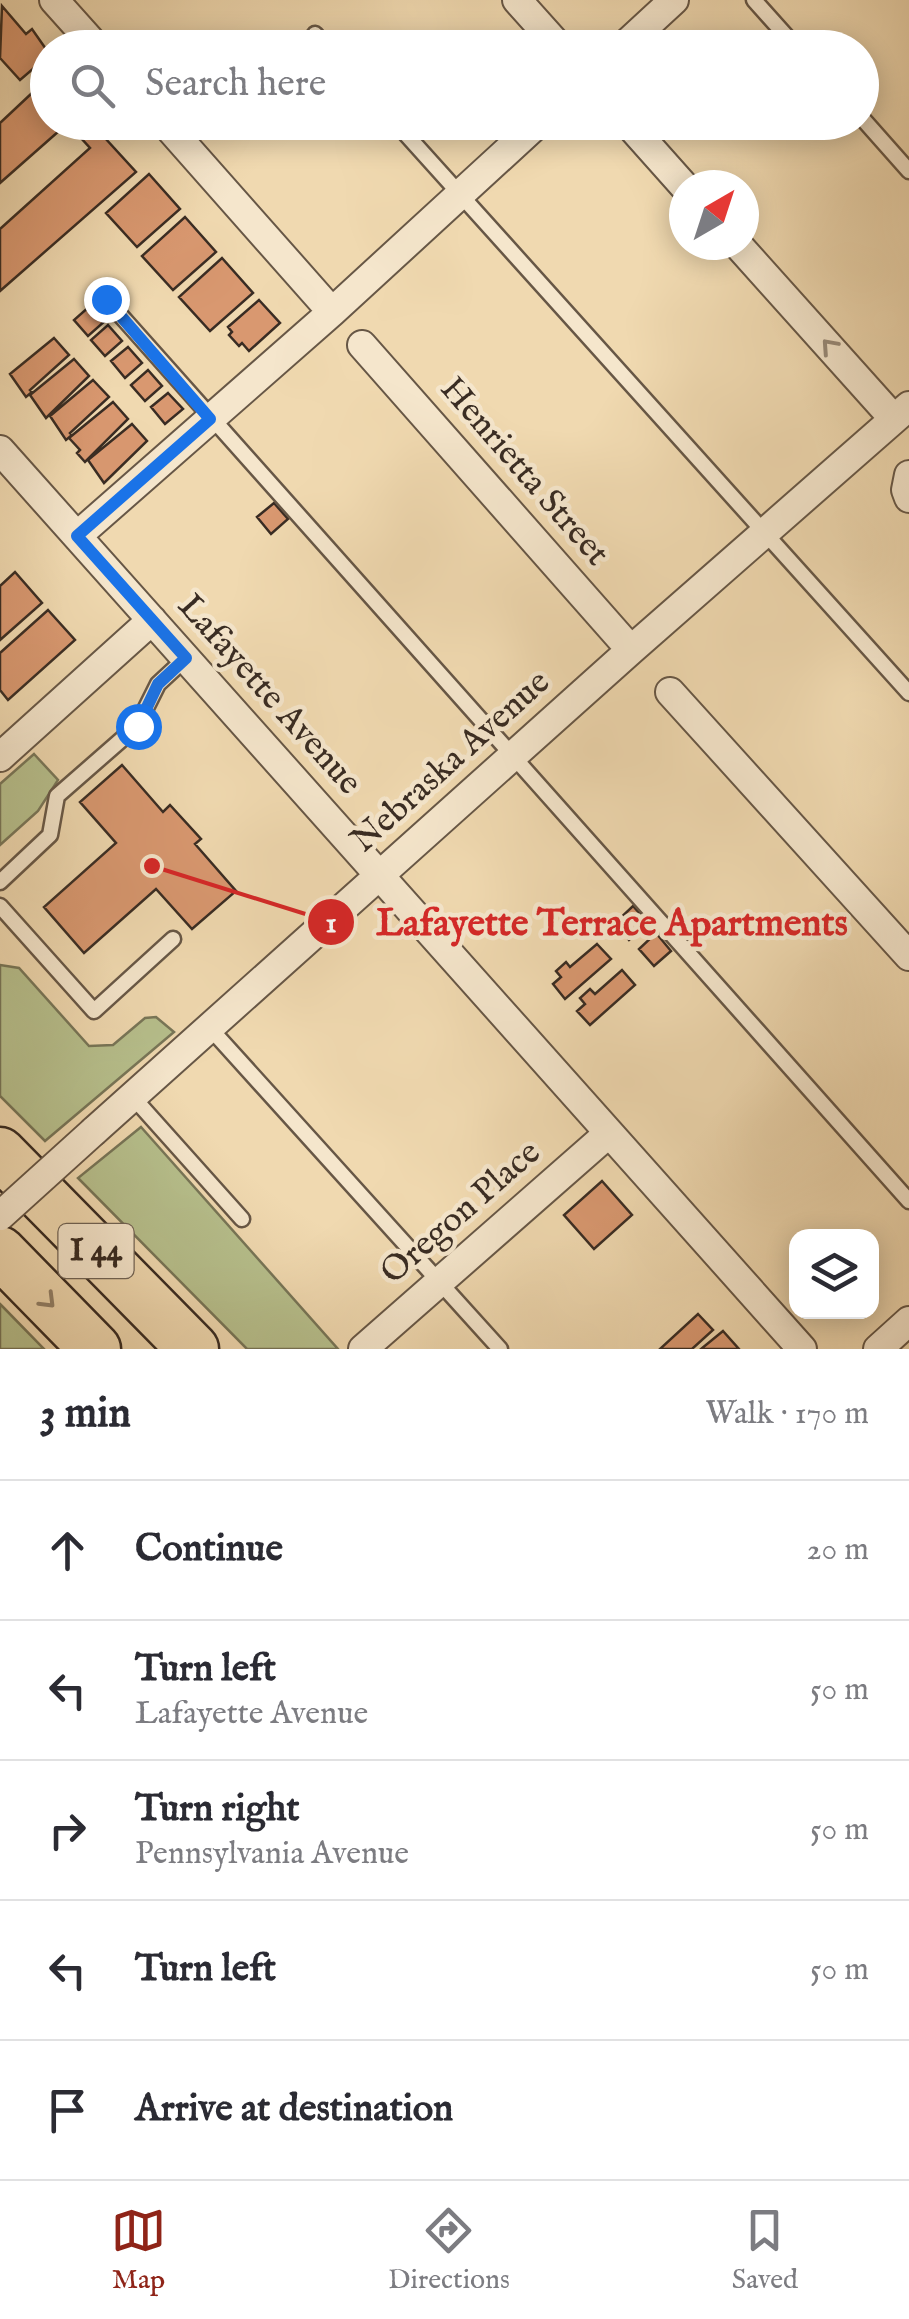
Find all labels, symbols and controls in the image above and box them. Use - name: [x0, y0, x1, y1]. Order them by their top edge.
- search box: [30, 30, 879, 140]
- icon: search: [65, 58, 120, 113]
- text: Search here: [145, 61, 326, 109]
- north arrow: [669, 170, 759, 260]
- route end: [84, 277, 130, 323]
- one-way arrow: [823, 339, 841, 358]
- street label: Henrietta Street: [430, 368, 618, 576]
- street label: Lafayette Avenue: [167, 585, 371, 805]
- street label: Nebraska Avenue: [342, 661, 560, 863]
- route start: [116, 704, 162, 750]
- callout: Lafayette Terrace Apartments: [306, 888, 868, 956]
- text: Lafayette Terrace Apartments: [376, 901, 848, 949]
- text: 1: [325, 905, 337, 943]
- street label: Oregon Place: [372, 1131, 550, 1295]
- road number: I 44: [58, 1224, 134, 1278]
- map controls: [789, 1229, 879, 1319]
- button: layers: [789, 1229, 879, 1319]
- one-way arrow: [36, 1289, 54, 1307]
- text: 3 min: [40, 1388, 131, 1441]
- text: Walk · 170 m: [705, 1394, 869, 1435]
- icon: ahead: [40, 1523, 95, 1578]
- text: Continue: [135, 1526, 283, 1574]
- text: 20 m: [807, 1530, 869, 1571]
- text: Turn left: [135, 1646, 276, 1694]
- icon: left: [40, 1663, 95, 1718]
- text: 50 m: [810, 1670, 869, 1711]
- text: Lafayette Avenue: [135, 1694, 368, 1735]
- text: Turn right: [135, 1786, 299, 1834]
- icon: right: [40, 1803, 95, 1858]
- text: 50 m: [810, 1810, 869, 1851]
- text: Pennsylvania Avenue: [135, 1834, 409, 1875]
- icon: left: [40, 1943, 95, 1998]
- text: Turn left: [135, 1946, 276, 1994]
- text: 50 m: [810, 1950, 869, 1991]
- icon: arrive: [40, 2083, 95, 2138]
- text: Arrive at destination: [135, 2086, 453, 2134]
- tab: Map: [111, 2203, 166, 2298]
- tab: Directions: [388, 2203, 510, 2298]
- tab: Saved: [732, 2203, 798, 2298]

